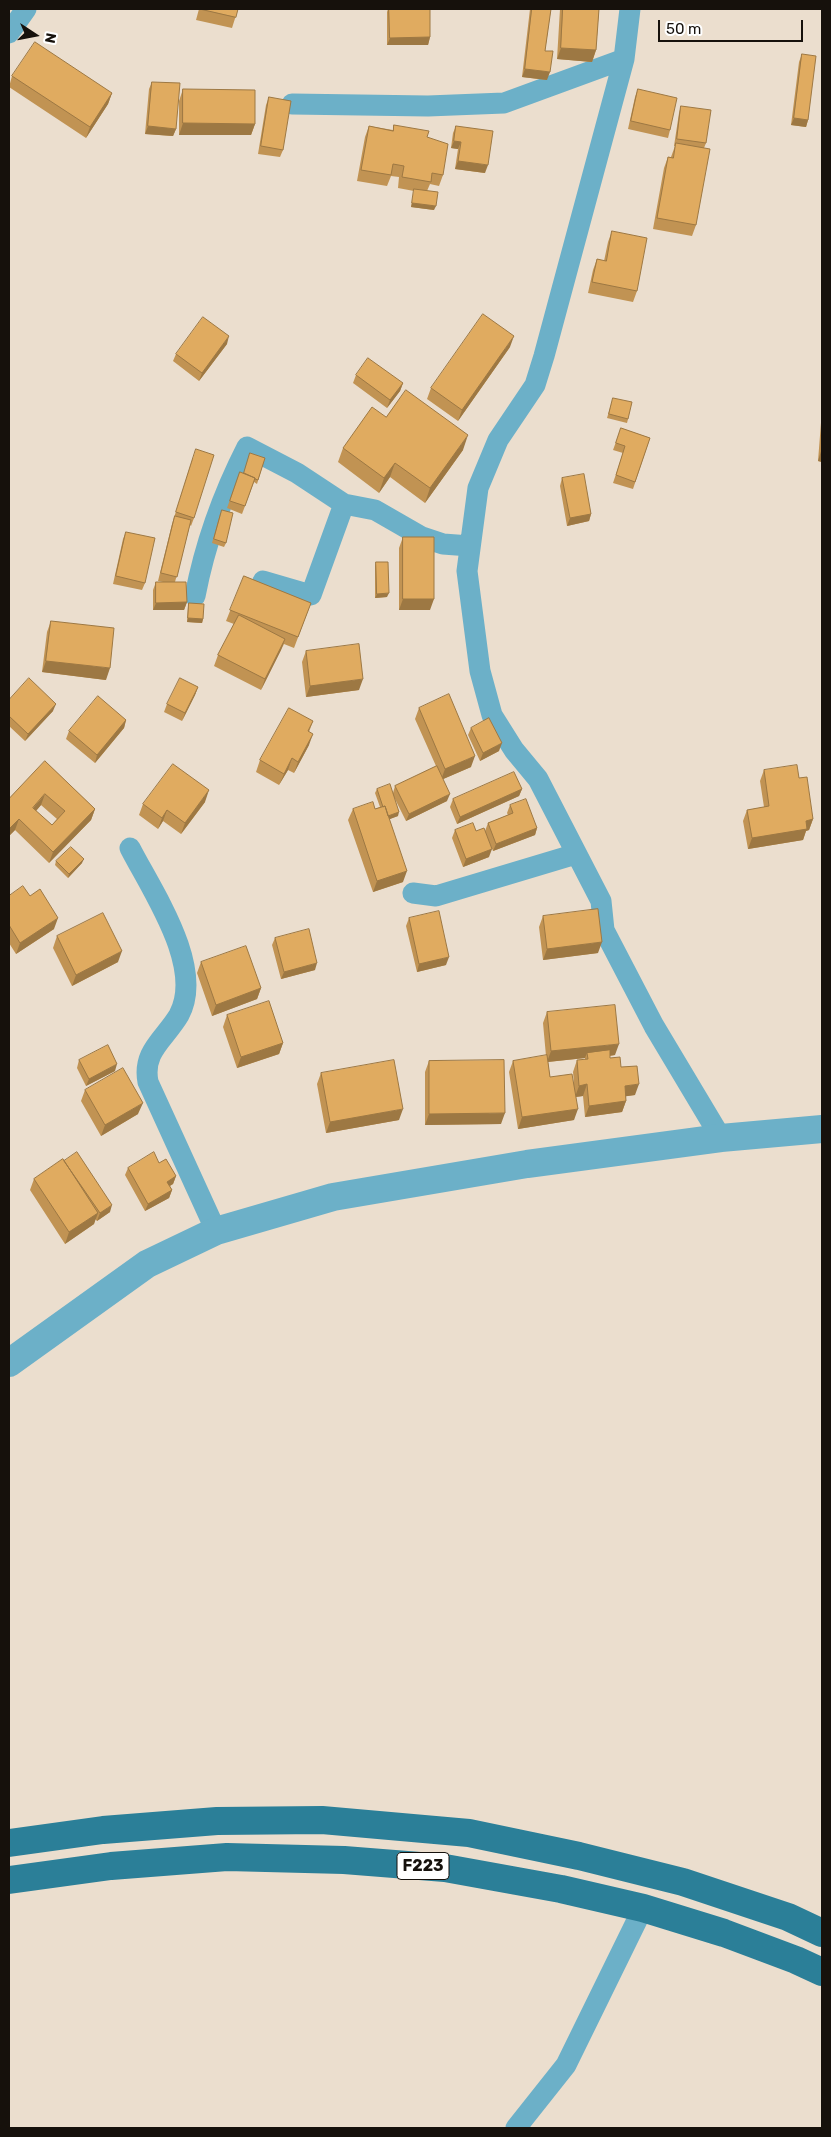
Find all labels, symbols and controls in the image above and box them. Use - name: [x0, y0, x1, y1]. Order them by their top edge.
- north arrow: [10, 10, 60, 60]
- scale bar: [661, 10, 806, 42]
- text: 50 m: [666, 20, 701, 38]
- text: N: [41, 31, 60, 45]
- road number: F223: [397, 1852, 449, 1880]

